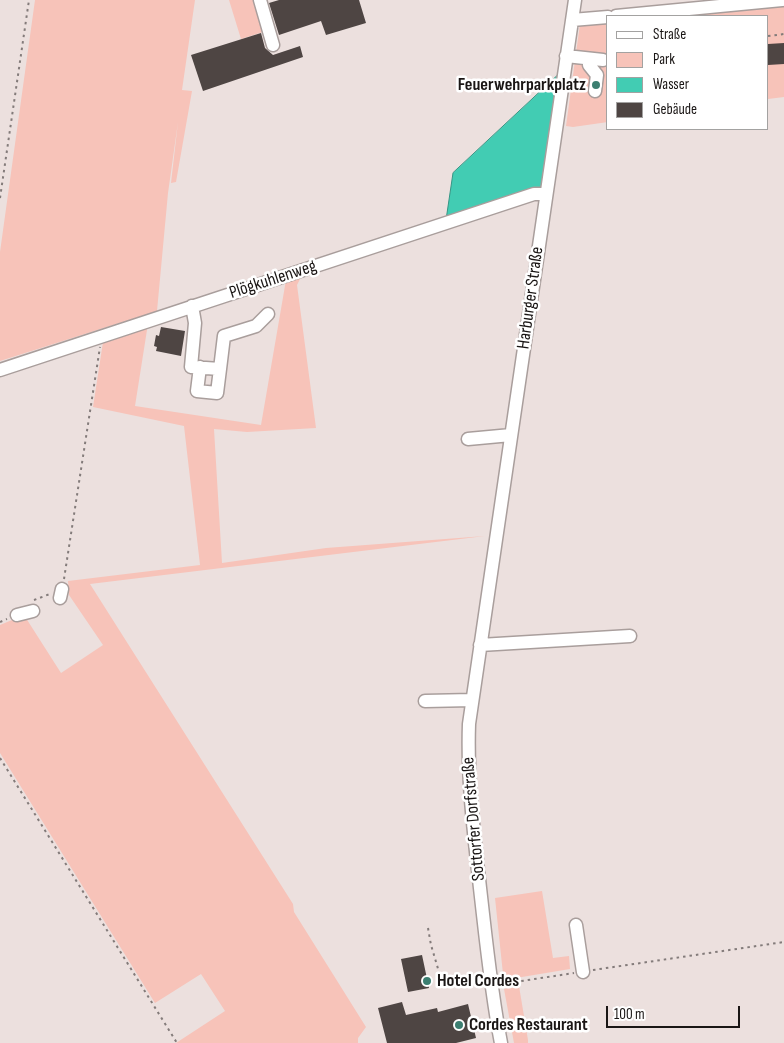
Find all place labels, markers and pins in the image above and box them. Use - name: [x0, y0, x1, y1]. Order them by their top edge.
- place label: Feuerwehrparkplatz: [458, 74, 586, 96]
- marker: Feuerwehrparkplatz: [590, 79, 602, 91]
- place label: Hotel Cordes: [437, 970, 519, 992]
- marker: Hotel Cordes: [421, 975, 433, 987]
- place label: Cordes Restaurant: [469, 1014, 588, 1036]
- marker: Cordes Restaurant: [453, 1019, 465, 1031]

